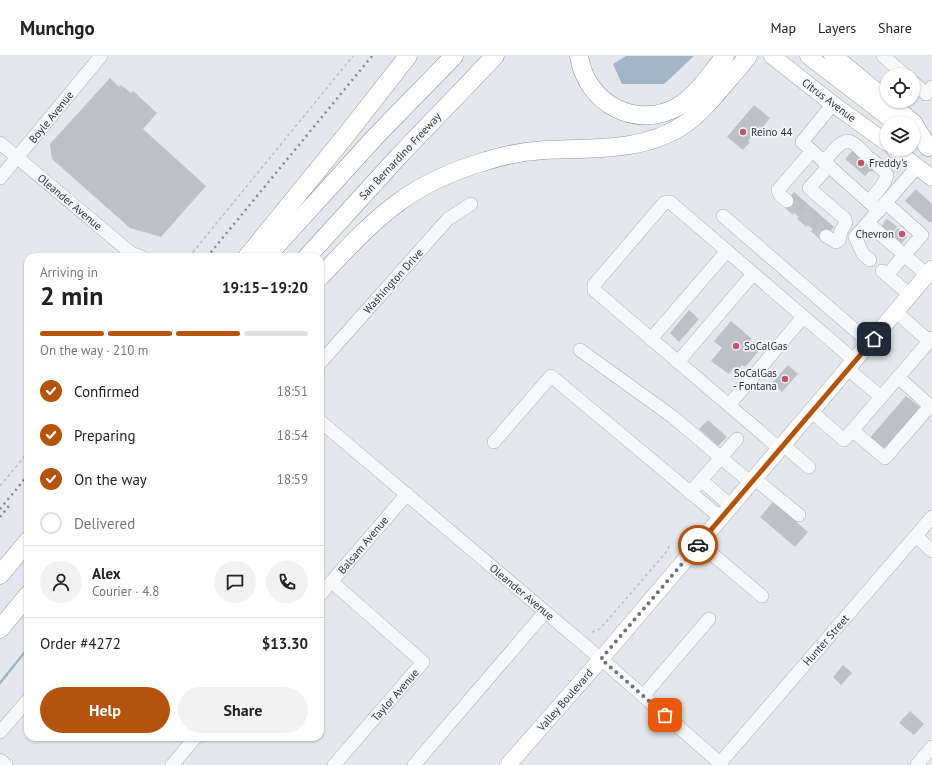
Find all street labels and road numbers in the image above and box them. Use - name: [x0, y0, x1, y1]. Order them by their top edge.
- street label: Citrus Avenue: [799, 75, 859, 125]
- street label: Boyle Avenue: [26, 88, 77, 146]
- street label: San Bernardino Freeway: [356, 109, 445, 202]
- street label: Oleander Avenue: [35, 171, 105, 233]
- street label: Washington Drive: [360, 245, 426, 316]
- street label: Balsam Avenue: [335, 513, 391, 577]
- street label: Oleander Avenue: [487, 561, 557, 623]
- street label: Hunter Street: [800, 611, 852, 668]
- street label: Taylor Avenue: [368, 665, 422, 724]
- street label: Valley Boulevard: [534, 666, 596, 735]

